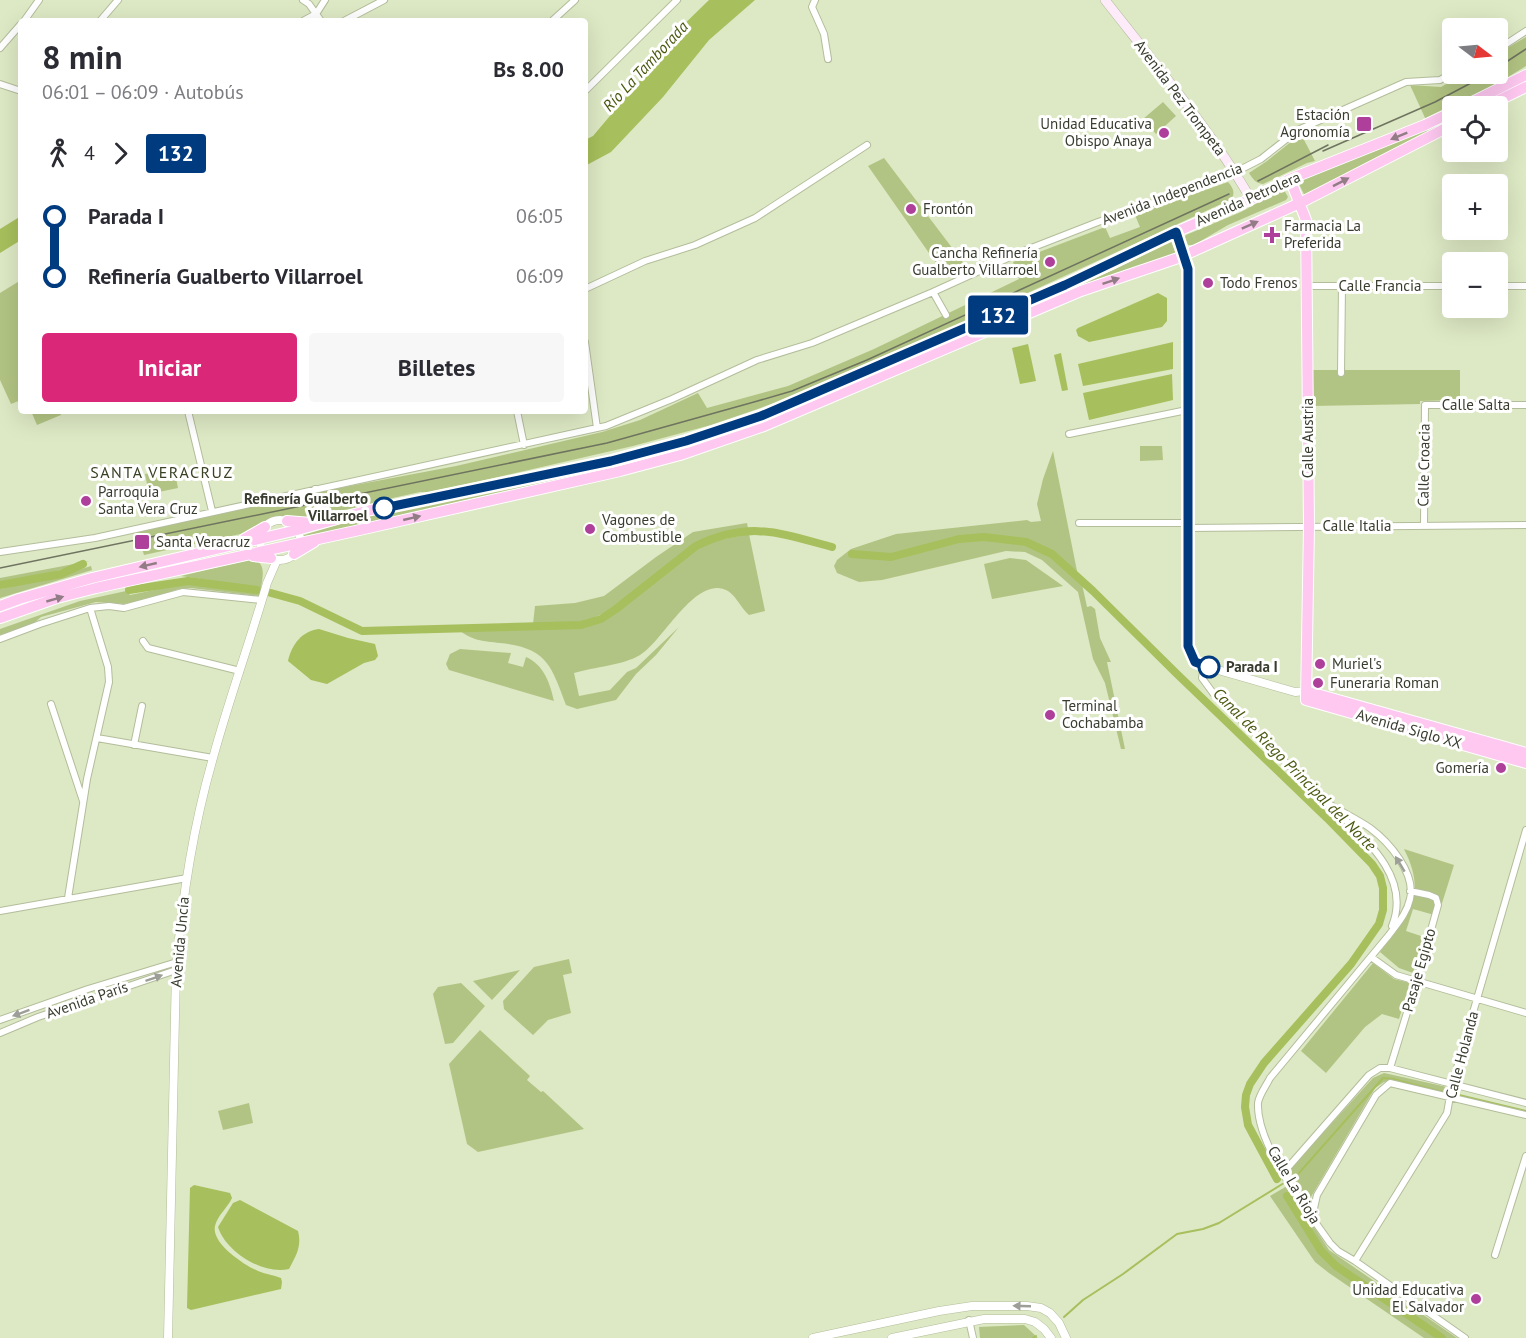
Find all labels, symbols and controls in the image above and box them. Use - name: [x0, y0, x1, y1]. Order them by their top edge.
- water label: Río La Tamborada: [598, 17, 692, 115]
- north arrow: [1442, 18, 1508, 84]
- map controls: [1442, 18, 1508, 318]
- text: 8 min: [42, 35, 123, 78]
- street label: Avenida Pez Trompeta: [1131, 36, 1230, 159]
- text: Bs 8.00: [493, 55, 564, 83]
- text: 06:01 – 06:09 · Autobús: [42, 79, 244, 105]
- button: locate: [1442, 96, 1508, 162]
- place label: Estación Agronomía: [1280, 105, 1350, 141]
- place label: Unidad Educativa Obispo Anaya: [1040, 114, 1152, 150]
- marker: Estación Agronomía: [1355, 115, 1373, 133]
- marker: Unidad Educativa Obispo Anaya: [1157, 126, 1171, 140]
- one-way arrow: [1389, 131, 1407, 141]
- icon: walk: [42, 137, 75, 170]
- icon: forward: [104, 137, 137, 170]
- text: 4: [84, 140, 95, 166]
- text: 132: [158, 140, 194, 167]
- street label: Avenida Independencia: [1099, 158, 1245, 229]
- street label: Avenida Petrolera: [1192, 167, 1303, 230]
- button: +: [1442, 174, 1508, 240]
- one-way arrow: [1333, 177, 1350, 187]
- place label: Frontón: [923, 199, 973, 218]
- text: Parada I: [88, 202, 164, 230]
- marker: Frontón: [904, 202, 918, 216]
- text: 06:05: [516, 203, 564, 229]
- place label: Farmacia La Preferida: [1284, 216, 1361, 252]
- one-way arrow: [1241, 221, 1258, 230]
- marker: Farmacia La Preferida: [1265, 228, 1279, 242]
- place label: Cancha Refinería Gualberto Villarroel: [912, 243, 1039, 279]
- button: −: [1442, 252, 1508, 318]
- marker: Cancha Refinería Gualberto Villarroel: [1043, 255, 1057, 269]
- text: Refinería Gualberto Villarroel: [88, 262, 363, 290]
- text: 06:09: [516, 263, 564, 289]
- place label: Todo Frenos: [1220, 273, 1298, 292]
- one-way arrow: [1102, 275, 1120, 285]
- marker: Todo Frenos: [1201, 276, 1215, 290]
- street label: Calle Francia: [1339, 276, 1421, 295]
- line badge: 132: [964, 296, 1032, 334]
- text: 132: [980, 302, 1016, 329]
- button: Iniciar: [42, 333, 297, 402]
- button: Billetes: [309, 333, 564, 402]
- street label: Calle Salta: [1442, 395, 1510, 414]
- street label: Calle Austria: [1298, 398, 1317, 478]
- street label: Calle Croacia: [1413, 423, 1434, 507]
- district label: SANTA VERACRUZ: [90, 462, 234, 482]
- place label: Parroquia Santa Vera Cruz: [98, 482, 198, 518]
- place label: Refinería Gualberto Villarroel: [244, 489, 369, 525]
- marker: Parroquia Santa Vera Cruz: [79, 494, 93, 508]
- marker: Refinería Gualberto Villarroel: [373, 497, 395, 519]
- place label: Vagones de Combustible: [601, 510, 682, 546]
- one-way arrow: [403, 513, 421, 523]
- street label: Calle Italia: [1323, 516, 1391, 535]
- marker: Vagones de Combustible: [583, 522, 597, 536]
- place label: Santa Veracruz: [156, 532, 250, 551]
- marker: Santa Veracruz: [133, 533, 151, 551]
- one-way arrow: [139, 560, 157, 570]
- one-way arrow: [46, 594, 64, 603]
- place label: Muriel's: [1332, 654, 1382, 673]
- marker: Parada I: [1198, 656, 1220, 678]
- place label: Parada I: [1226, 657, 1278, 676]
- marker: Muriel's: [1313, 657, 1327, 671]
- place label: Funeraria Roman: [1330, 673, 1439, 692]
- marker: Funeraria Roman: [1311, 676, 1325, 690]
- water label: Canal de Riego Principal del Norte: [1209, 683, 1381, 855]
- place label: Terminal Cochabamba: [1062, 696, 1144, 732]
- street label: Avenida Siglo XX: [1354, 704, 1464, 753]
- marker: Terminal Cochabamba: [1043, 708, 1057, 722]
- place label: Gomería: [1435, 758, 1489, 777]
- marker: Gomería: [1494, 761, 1508, 775]
- one-way arrow: [1395, 856, 1406, 872]
- street label: Avenida Uncía: [166, 896, 193, 988]
- street label: Pasaje Egipto: [1398, 926, 1439, 1014]
- one-way arrow: [145, 972, 163, 982]
- street label: Avenida París: [43, 977, 130, 1022]
- one-way arrow: [12, 1008, 30, 1018]
- street label: Calle Holanda: [1441, 1009, 1482, 1101]
- street label: Calle La Rioja: [1264, 1142, 1325, 1227]
- place label: Unidad Educativa El Salvador: [1352, 1280, 1464, 1316]
- marker: Unidad Educativa El Salvador: [1469, 1292, 1483, 1306]
- one-way arrow: [1013, 1302, 1032, 1311]

